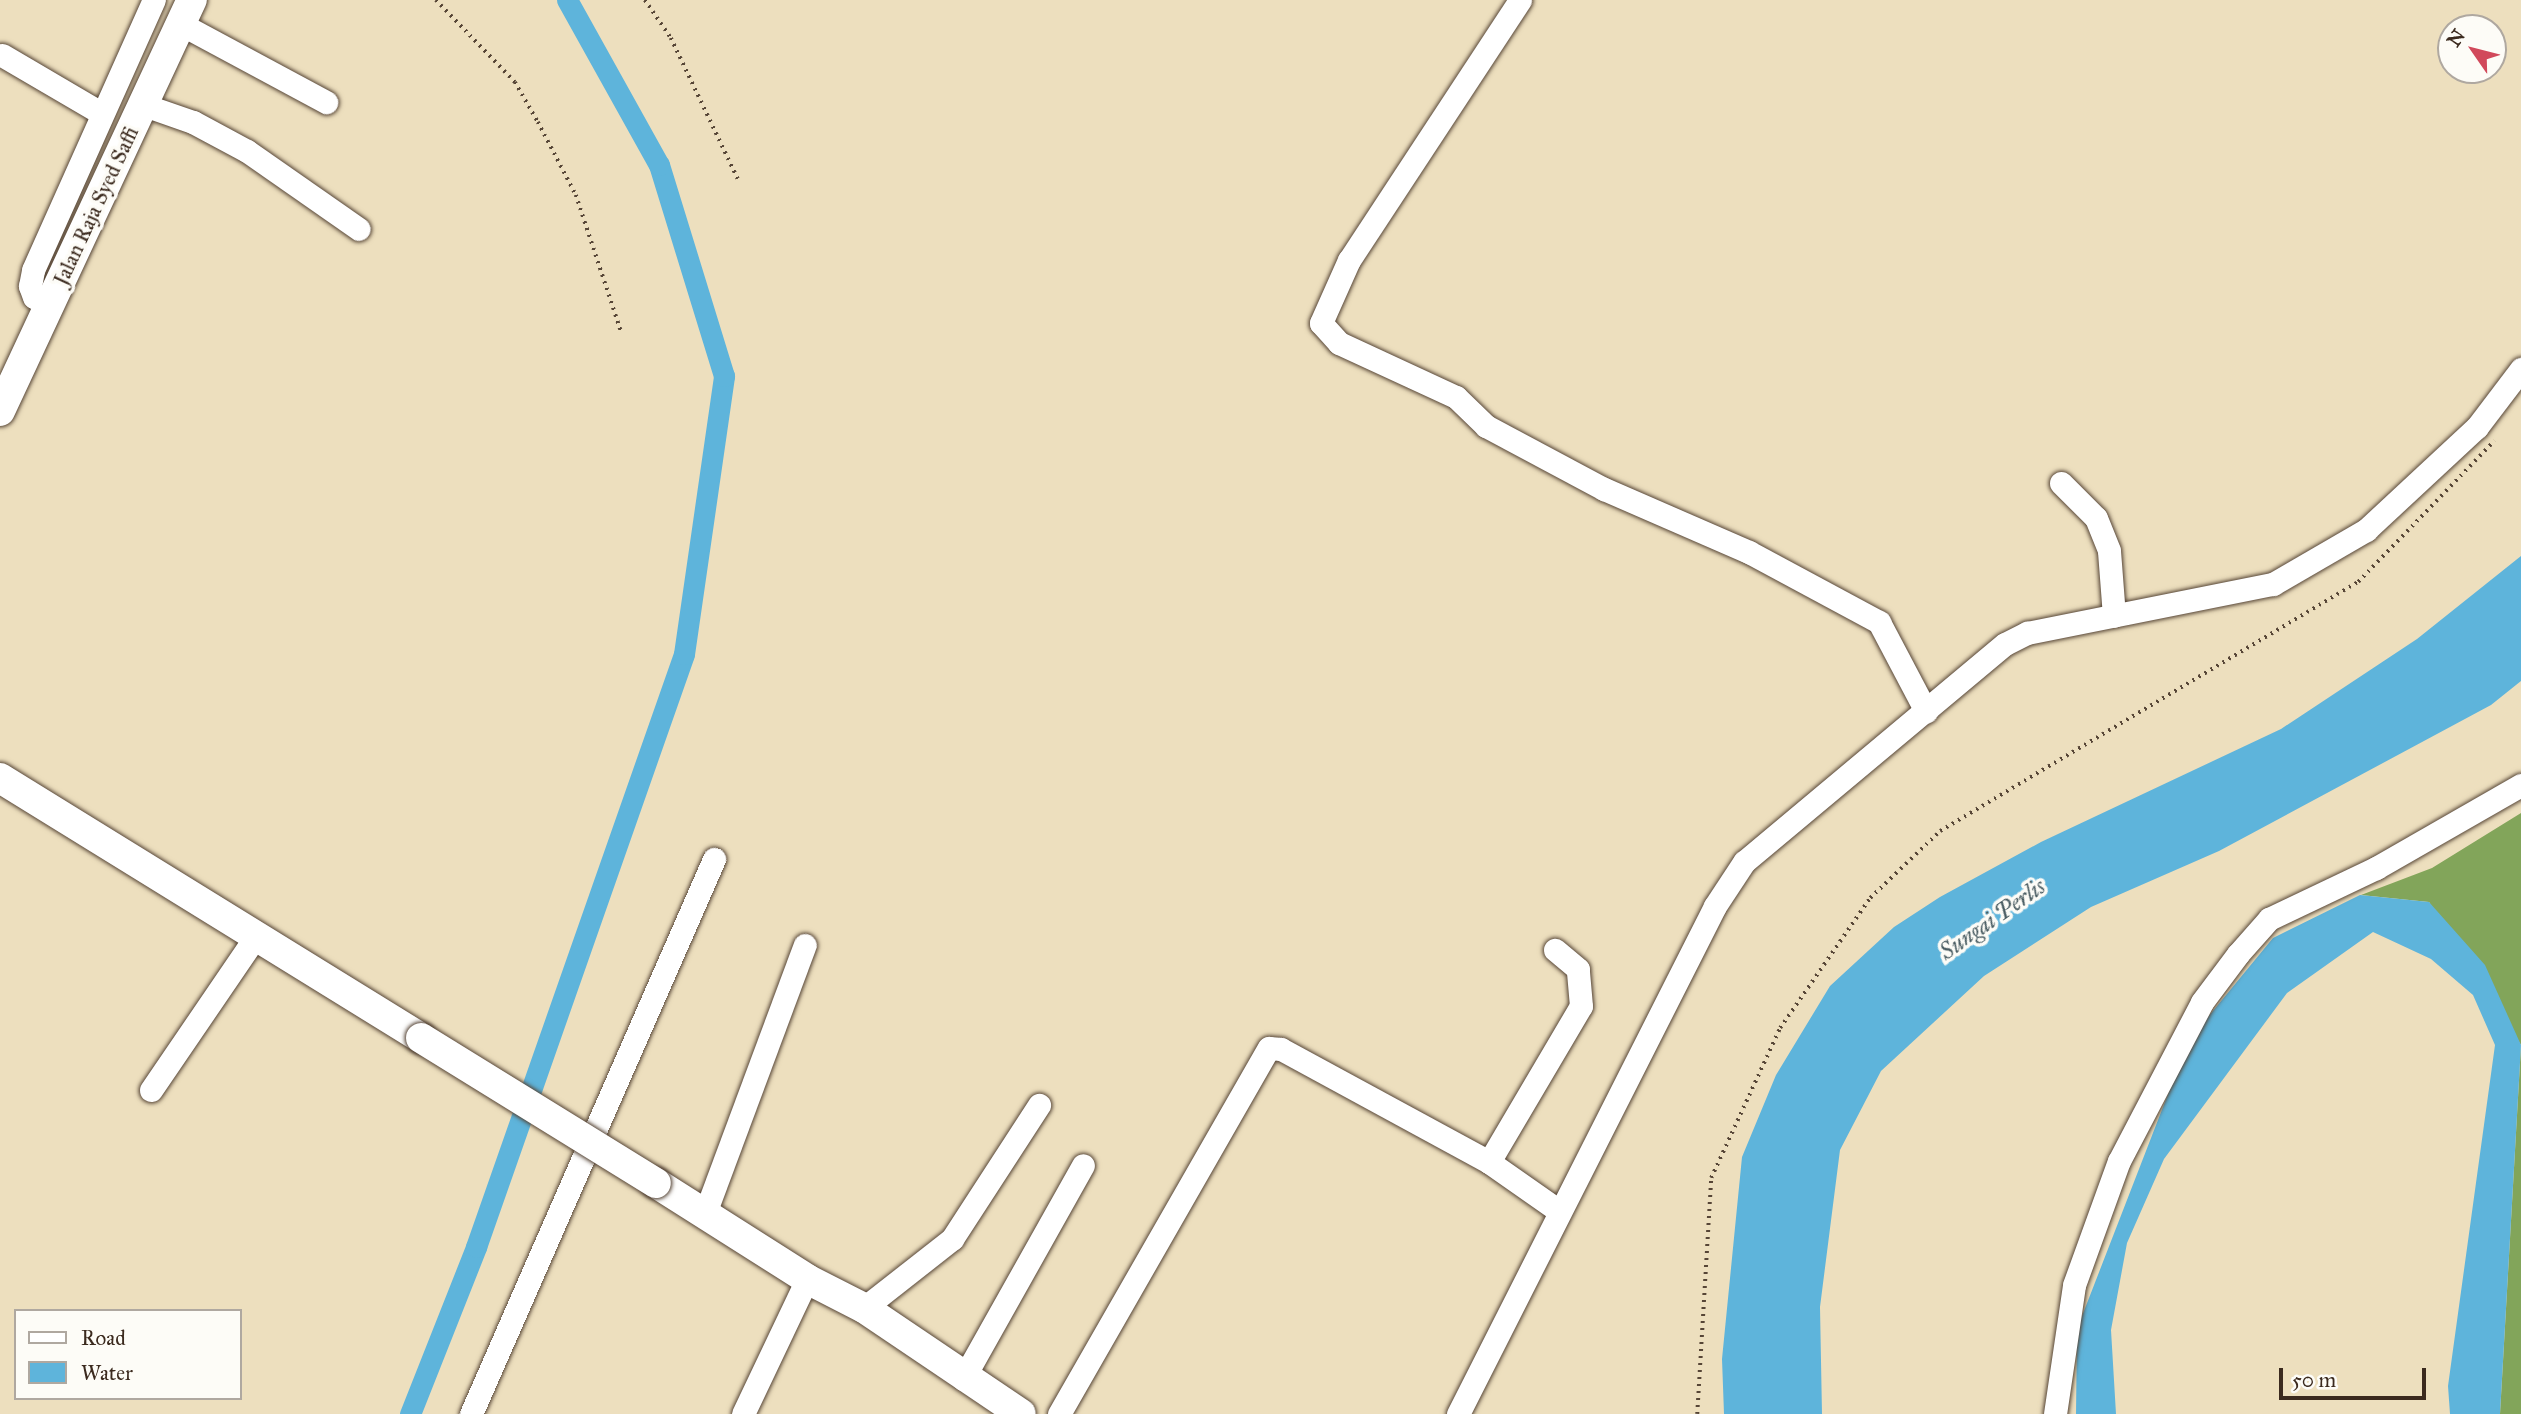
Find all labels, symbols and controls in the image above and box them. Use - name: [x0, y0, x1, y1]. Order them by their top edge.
- north arrow: [2437, 14, 2507, 84]
- text: N: [2442, 25, 2470, 51]
- street label: Jalan Raja Syed Saffi: [48, 123, 144, 289]
- water label: Sungai Perlis: [1934, 872, 2050, 966]
- legend: [14, 1309, 242, 1400]
- text: Road: [81, 1325, 126, 1351]
- scale bar: [2283, 1354, 2430, 1398]
- text: Water: [81, 1360, 133, 1386]
- text: 50 m: [2292, 1367, 2336, 1393]

